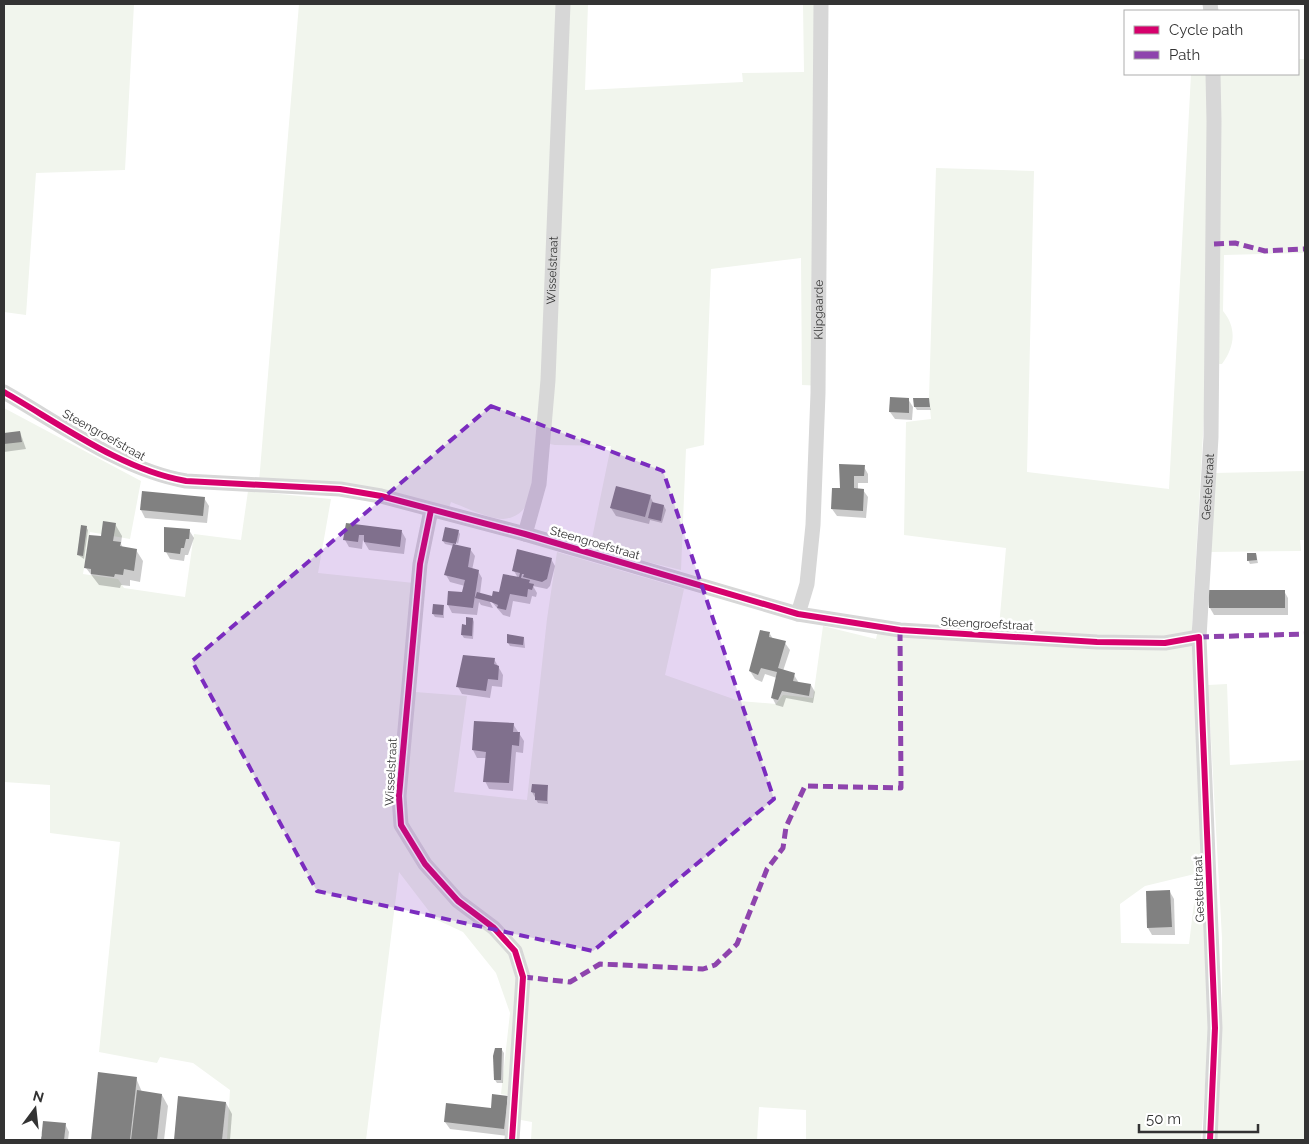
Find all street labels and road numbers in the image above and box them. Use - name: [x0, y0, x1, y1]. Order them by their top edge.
- street label: Wisselstraat: [544, 236, 561, 305]
- street label: Klipgaarde: [811, 280, 826, 340]
- street label: Steengroefstraat: [60, 406, 148, 464]
- street label: Gestelstraat: [1199, 453, 1217, 520]
- street label: Steengroefstraat: [548, 523, 642, 563]
- street label: Steengroefstraat: [940, 615, 1034, 633]
- street label: Wisselstraat: [382, 738, 400, 806]
- street label: Gestelstraat: [1191, 855, 1207, 923]

